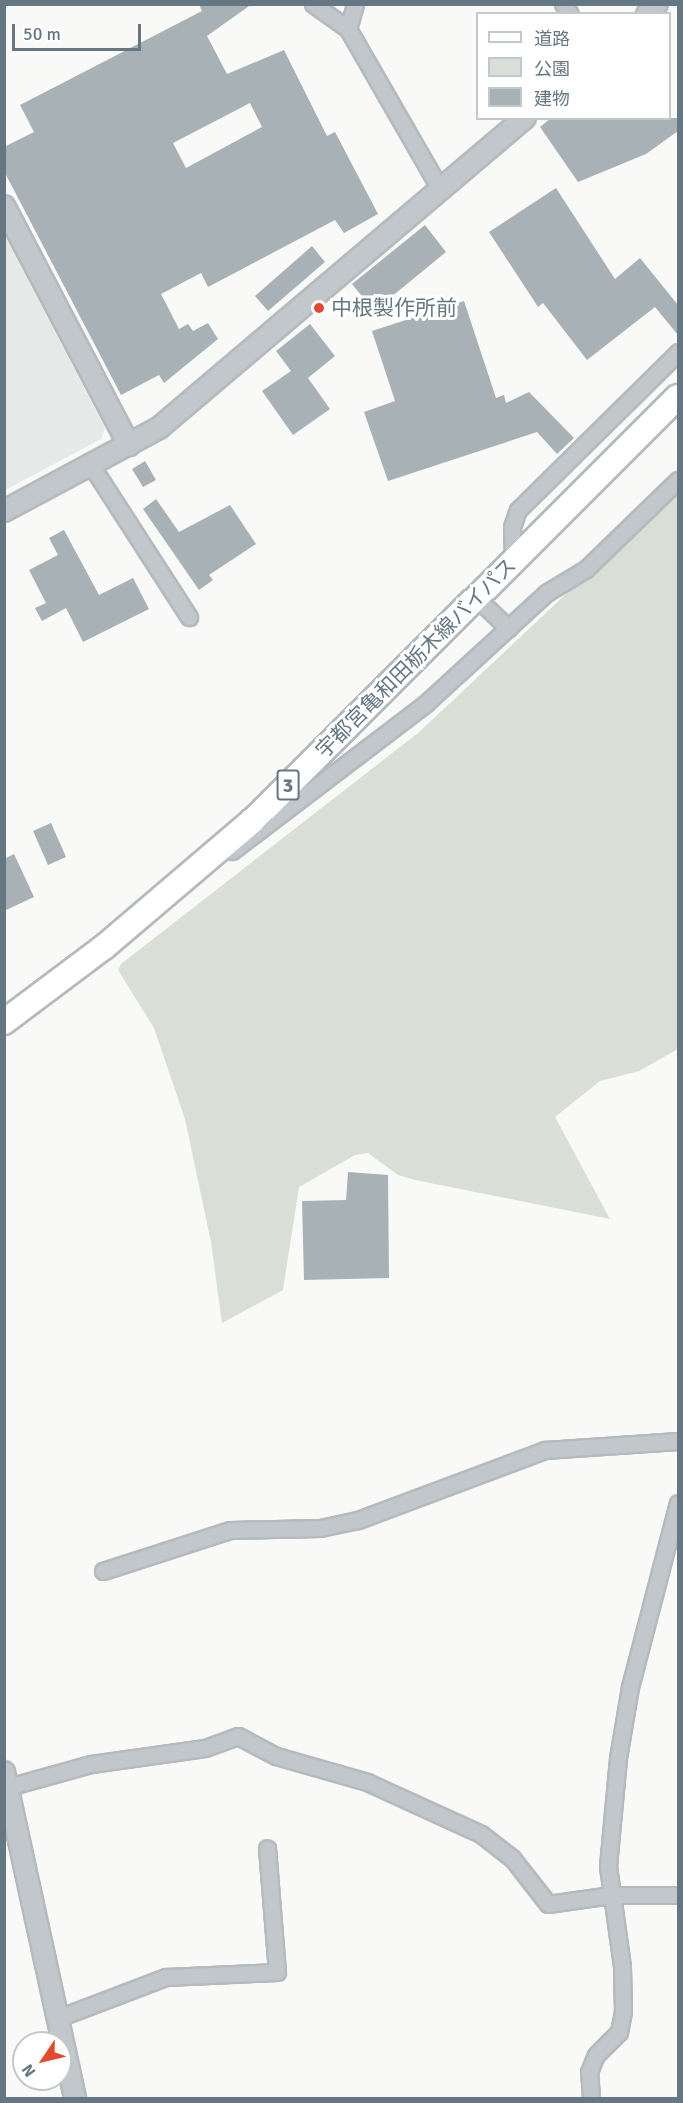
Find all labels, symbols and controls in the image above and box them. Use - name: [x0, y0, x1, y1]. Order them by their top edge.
- scale bar: [15, 12, 144, 50]
- legend: [476, 12, 671, 120]
- text: 50 m: [23, 23, 61, 45]
- text: 道路: [534, 28, 570, 50]
- text: 公園: [534, 58, 570, 80]
- text: 建物: [534, 88, 570, 110]
- place label: 中根製作所前: [331, 295, 457, 321]
- marker: 中根製作所前: [312, 301, 326, 315]
- street label: 宇都宮亀和田栃木線バイパス: [311, 553, 521, 763]
- road number: 3: [276, 768, 300, 802]
- north arrow: [12, 2031, 72, 2091]
- text: N: [18, 2060, 40, 2080]

